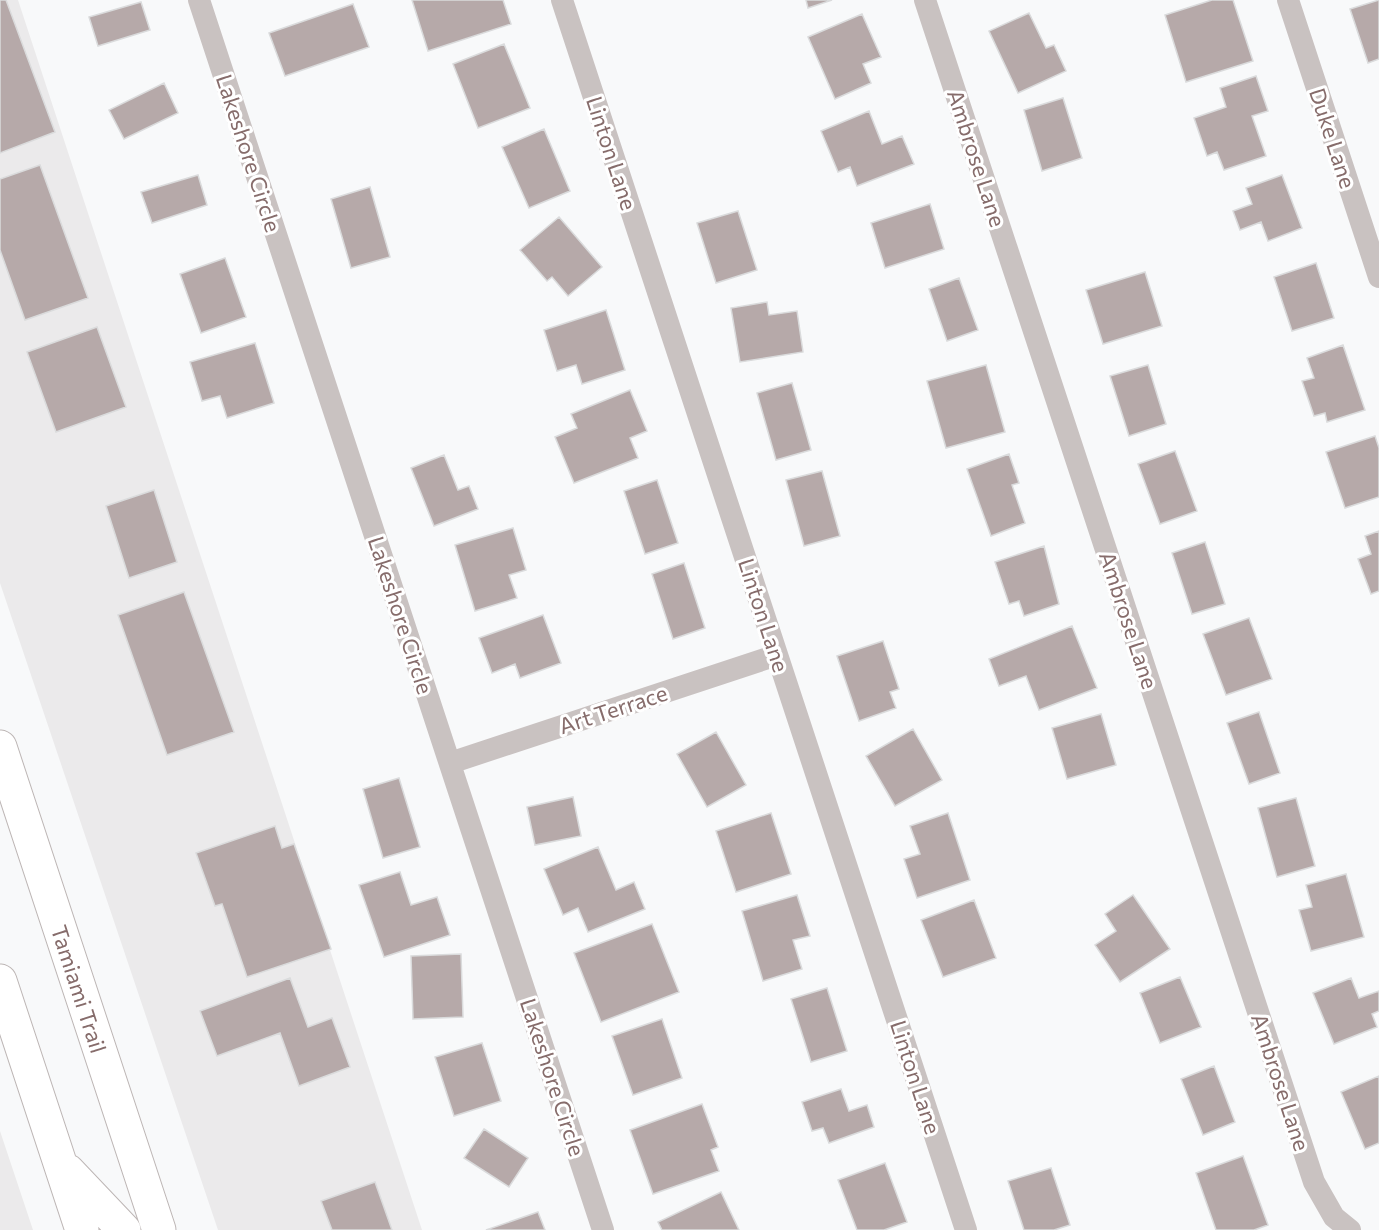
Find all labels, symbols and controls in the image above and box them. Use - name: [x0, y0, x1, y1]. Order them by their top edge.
- street label: Lakeshore Circle: [211, 71, 287, 235]
- street label: Duke Lane: [1304, 84, 1362, 192]
- street label: Ambrose Lane: [942, 86, 1012, 230]
- street label: Linton Lane: [581, 93, 643, 213]
- street label: Lakeshore Circle: [363, 533, 439, 697]
- street label: Ambrose Lane: [1094, 548, 1164, 692]
- street label: Linton Lane: [733, 555, 795, 675]
- street label: Art Terrace: [555, 679, 671, 739]
- street label: Tamiami Trail: [46, 922, 112, 1056]
- street label: Lakeshore Circle: [515, 995, 591, 1159]
- street label: Ambrose Lane: [1246, 1010, 1316, 1154]
- street label: Linton Lane: [885, 1017, 947, 1137]

